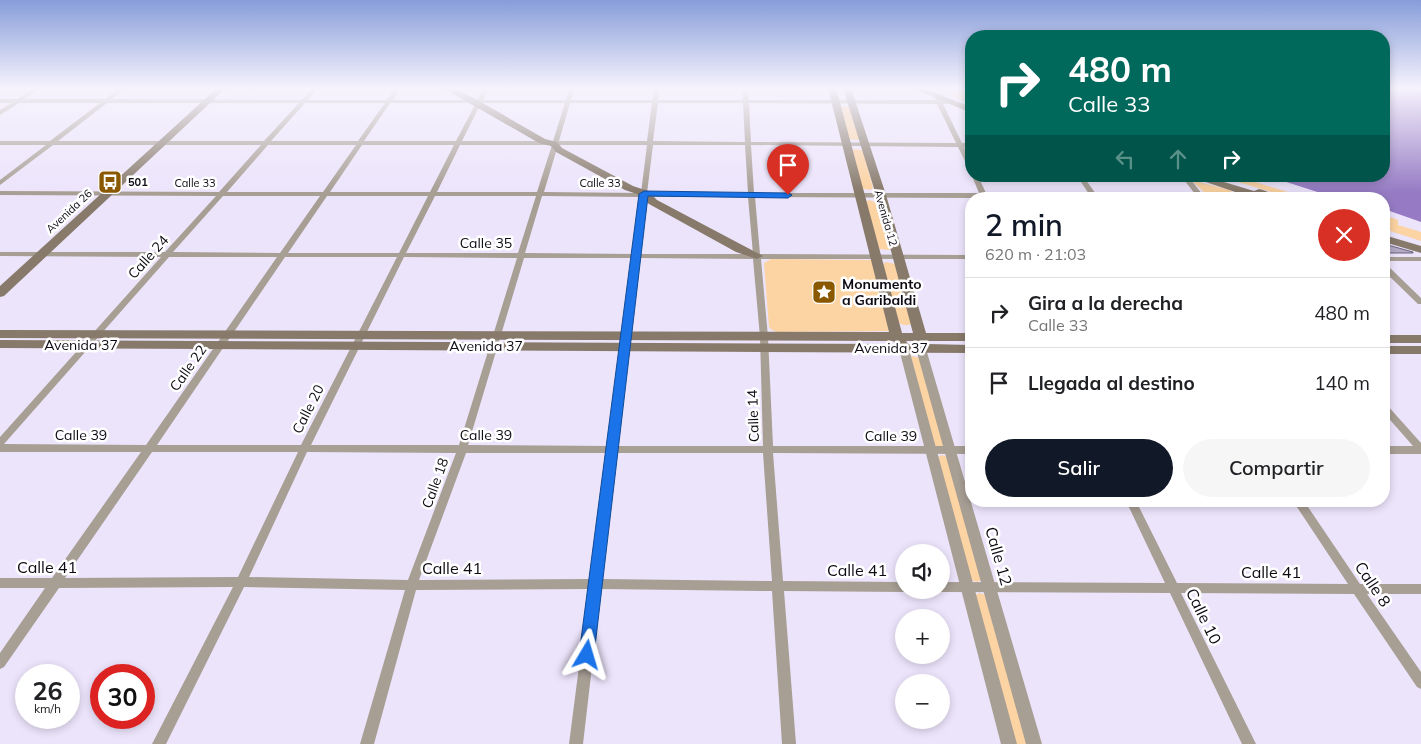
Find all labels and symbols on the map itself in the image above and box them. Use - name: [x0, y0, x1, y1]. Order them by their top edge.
- pin: [767, 144, 809, 195]
- bus stop icon: 501: [97, 169, 123, 195]
- place label: 501: [128, 175, 148, 189]
- street label: Calle 33: [174, 176, 216, 190]
- street label: Calle 33: [579, 176, 621, 190]
- street label: Avenida 26: [43, 186, 95, 236]
- street label: Avenida 12: [871, 188, 901, 248]
- street label: Calle 24: [124, 231, 173, 283]
- street label: Calle 35: [460, 234, 512, 252]
- place label: Monumento a Garibaldi: [842, 275, 921, 309]
- place icon: Monumento a Garibaldi: [811, 279, 837, 305]
- street label: Avenida 37: [44, 336, 118, 354]
- street label: Avenida 37: [449, 337, 523, 355]
- street label: Avenida 37: [854, 339, 928, 357]
- street label: Calle 22: [166, 341, 210, 395]
- street label: Calle 20: [288, 382, 328, 436]
- street label: Calle 14: [743, 389, 763, 443]
- street label: Calle 39: [55, 426, 107, 444]
- street label: Calle 39: [460, 426, 512, 444]
- street label: Calle 39: [865, 427, 917, 445]
- street label: Calle 18: [418, 455, 452, 511]
- street label: Calle 12: [981, 524, 1017, 588]
- street label: Calle 41: [17, 557, 77, 577]
- street label: Calle 41: [422, 558, 482, 578]
- street label: Calle 8: [1351, 558, 1395, 610]
- street label: Calle 41: [827, 560, 887, 580]
- street label: Calle 41: [1241, 562, 1301, 582]
- street label: Calle 10: [1182, 585, 1226, 647]
- position arrow: [560, 628, 612, 680]
- speed limit sign: 30: [90, 664, 155, 729]

